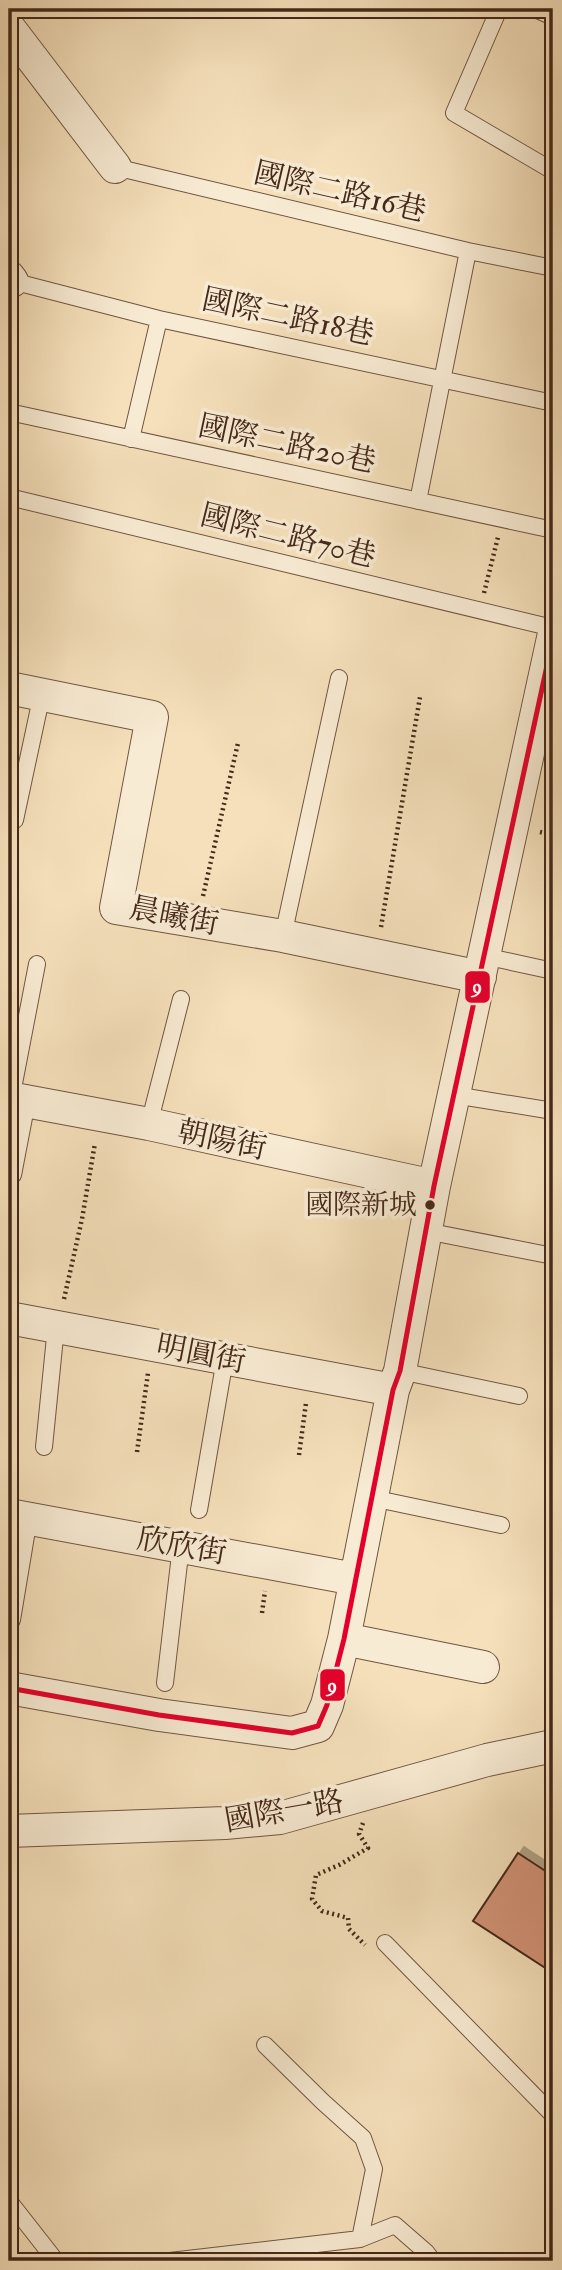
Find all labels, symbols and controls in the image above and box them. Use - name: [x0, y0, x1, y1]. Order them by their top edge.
- street label: 國際二路16巷: [250, 154, 430, 230]
- street label: 國際二路18巷: [199, 281, 377, 353]
- street label: 國際二路20巷: [195, 407, 379, 481]
- street label: 國際二路70巷: [197, 496, 379, 576]
- street label: 晨曦街: [126, 889, 222, 943]
- line badge: 9: [464, 970, 491, 1004]
- text: 9: [470, 975, 482, 999]
- street label: 朝陽街: [174, 1113, 270, 1167]
- place label: 國際新城: [305, 1188, 417, 1223]
- marker: 國際新城: [423, 1198, 437, 1212]
- street label: 明圓街: [153, 1327, 249, 1381]
- street label: 欣欣街: [134, 1520, 230, 1572]
- line badge: 9: [319, 1668, 346, 1702]
- text: 9: [325, 1674, 337, 1698]
- street label: 國際一路: [222, 1782, 346, 1840]

